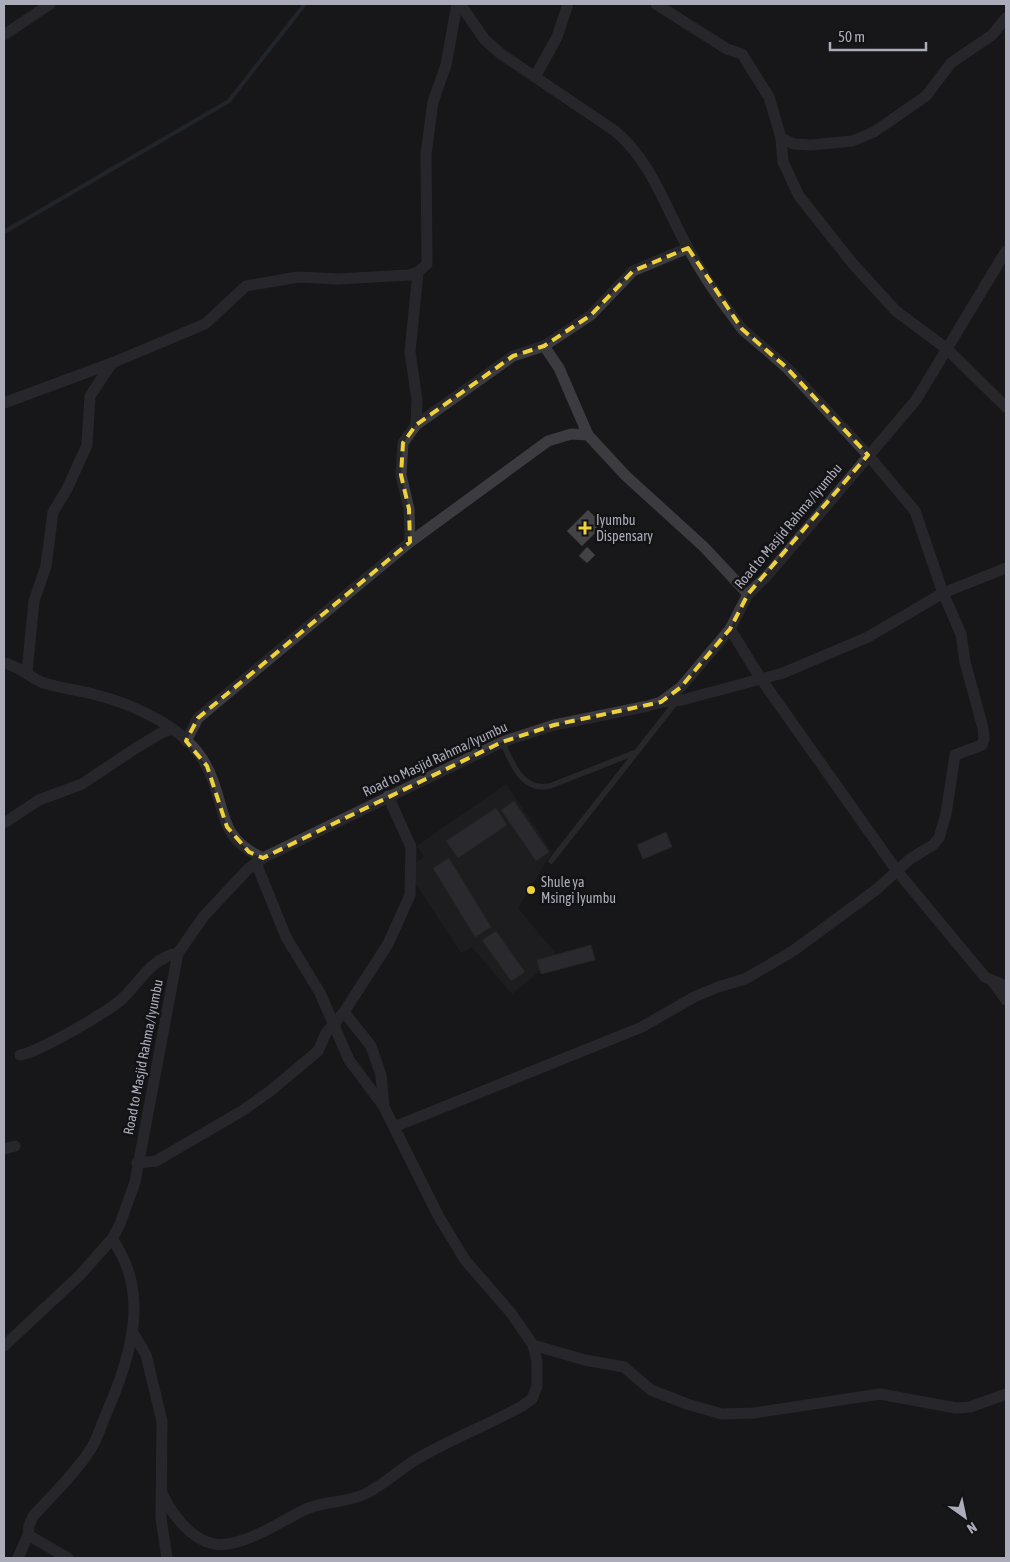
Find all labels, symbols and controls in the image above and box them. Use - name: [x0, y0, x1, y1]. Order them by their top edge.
- scale bar: [830, 20, 926, 52]
- text: 50 m: [838, 28, 865, 45]
- street label: Road to Masjid Rahma/Iyumbu: [731, 460, 845, 592]
- place label: Iyumbu Dispensary: [596, 512, 653, 544]
- marker: Iyumbu Dispensary: [578, 521, 592, 535]
- street label: Road to Masjid Rahma/Iyumbu: [360, 718, 510, 800]
- place label: Shule ya Msingi Iyumbu: [541, 874, 616, 906]
- marker: Shule ya Msingi Iyumbu: [525, 884, 537, 896]
- street label: Road to Masjid Rahma/Iyumbu: [120, 978, 166, 1136]
- north arrow: [940, 1492, 990, 1542]
- text: N: [964, 1519, 980, 1537]

